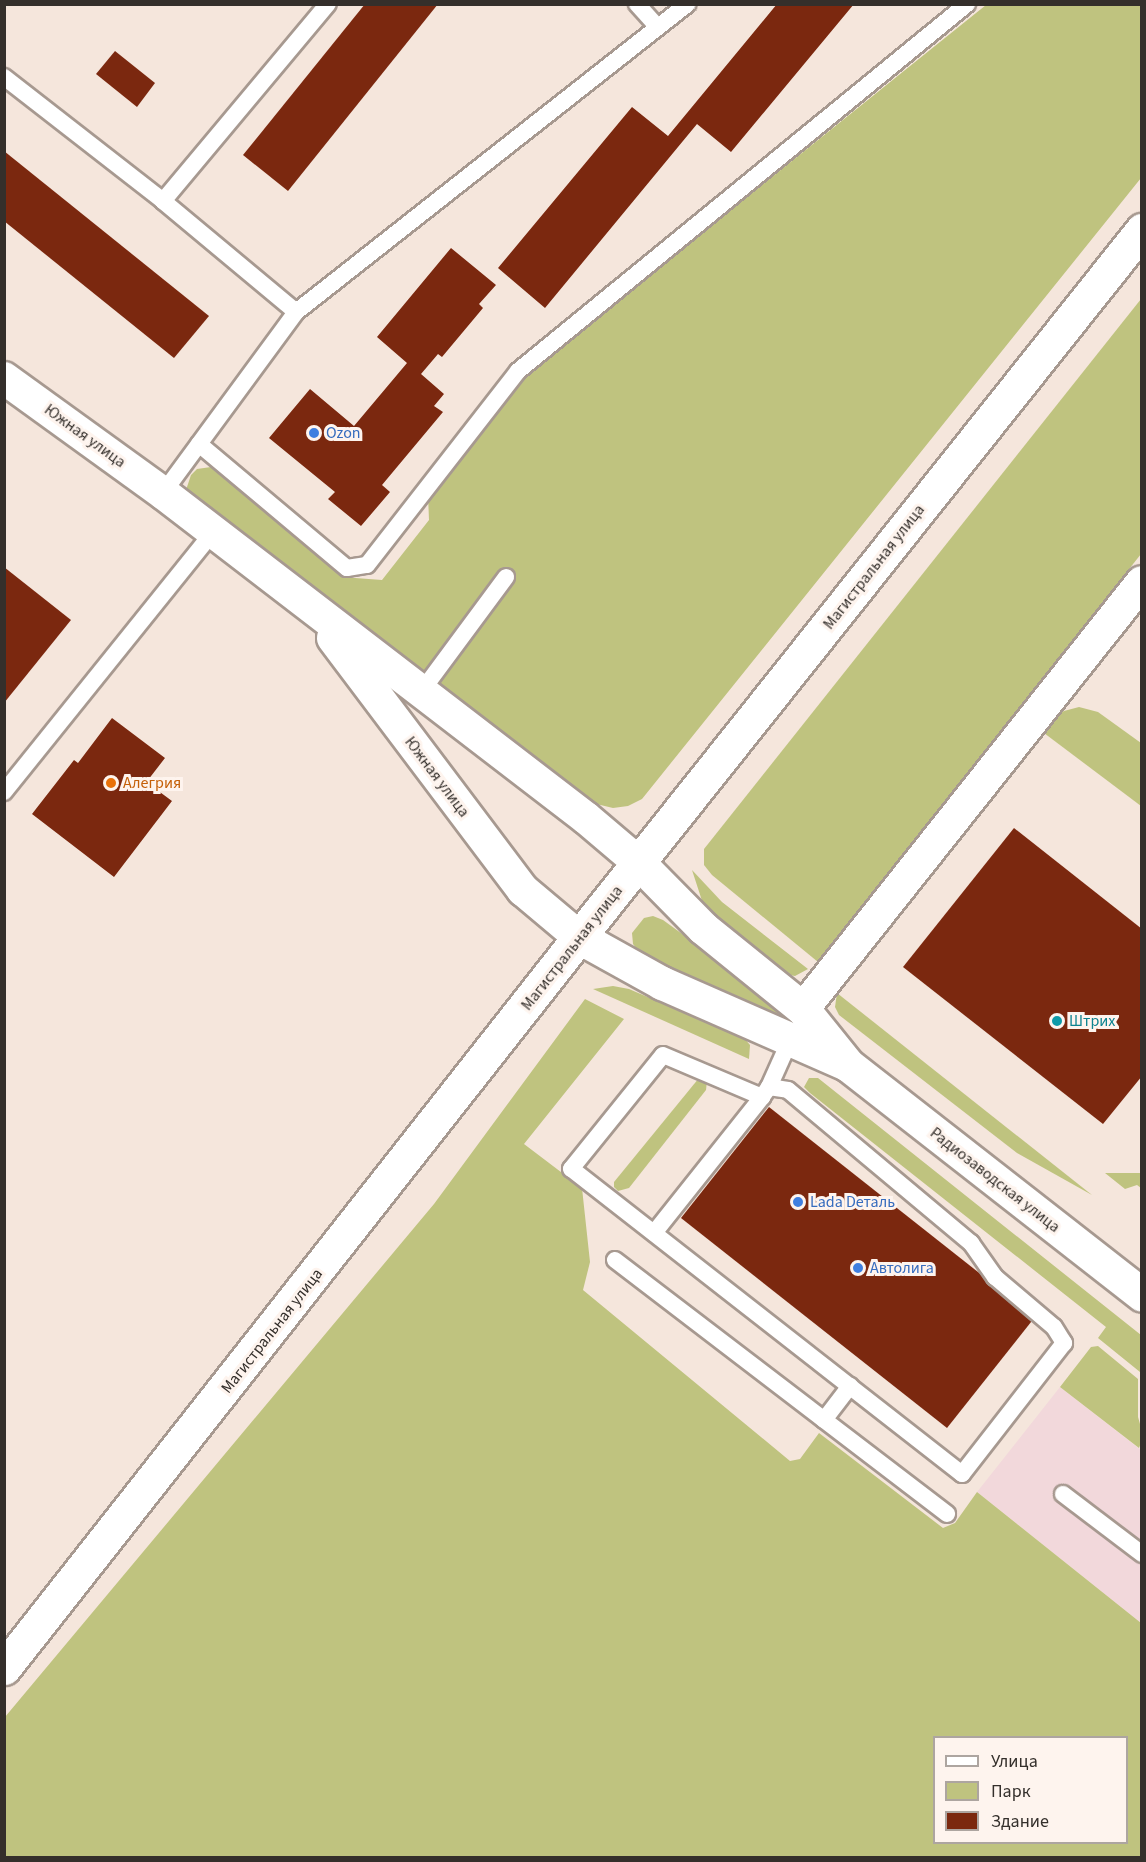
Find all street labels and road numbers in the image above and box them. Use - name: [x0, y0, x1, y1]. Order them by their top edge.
- street label: Южная улица: [41, 400, 129, 472]
- street label: Магистральная улица: [819, 501, 929, 633]
- street label: Южная улица: [400, 733, 474, 821]
- street label: Магистральная улица: [517, 882, 627, 1014]
- street label: Радиозаводская улица: [926, 1123, 1064, 1237]
- street label: Магистральная улица: [217, 1265, 327, 1397]

